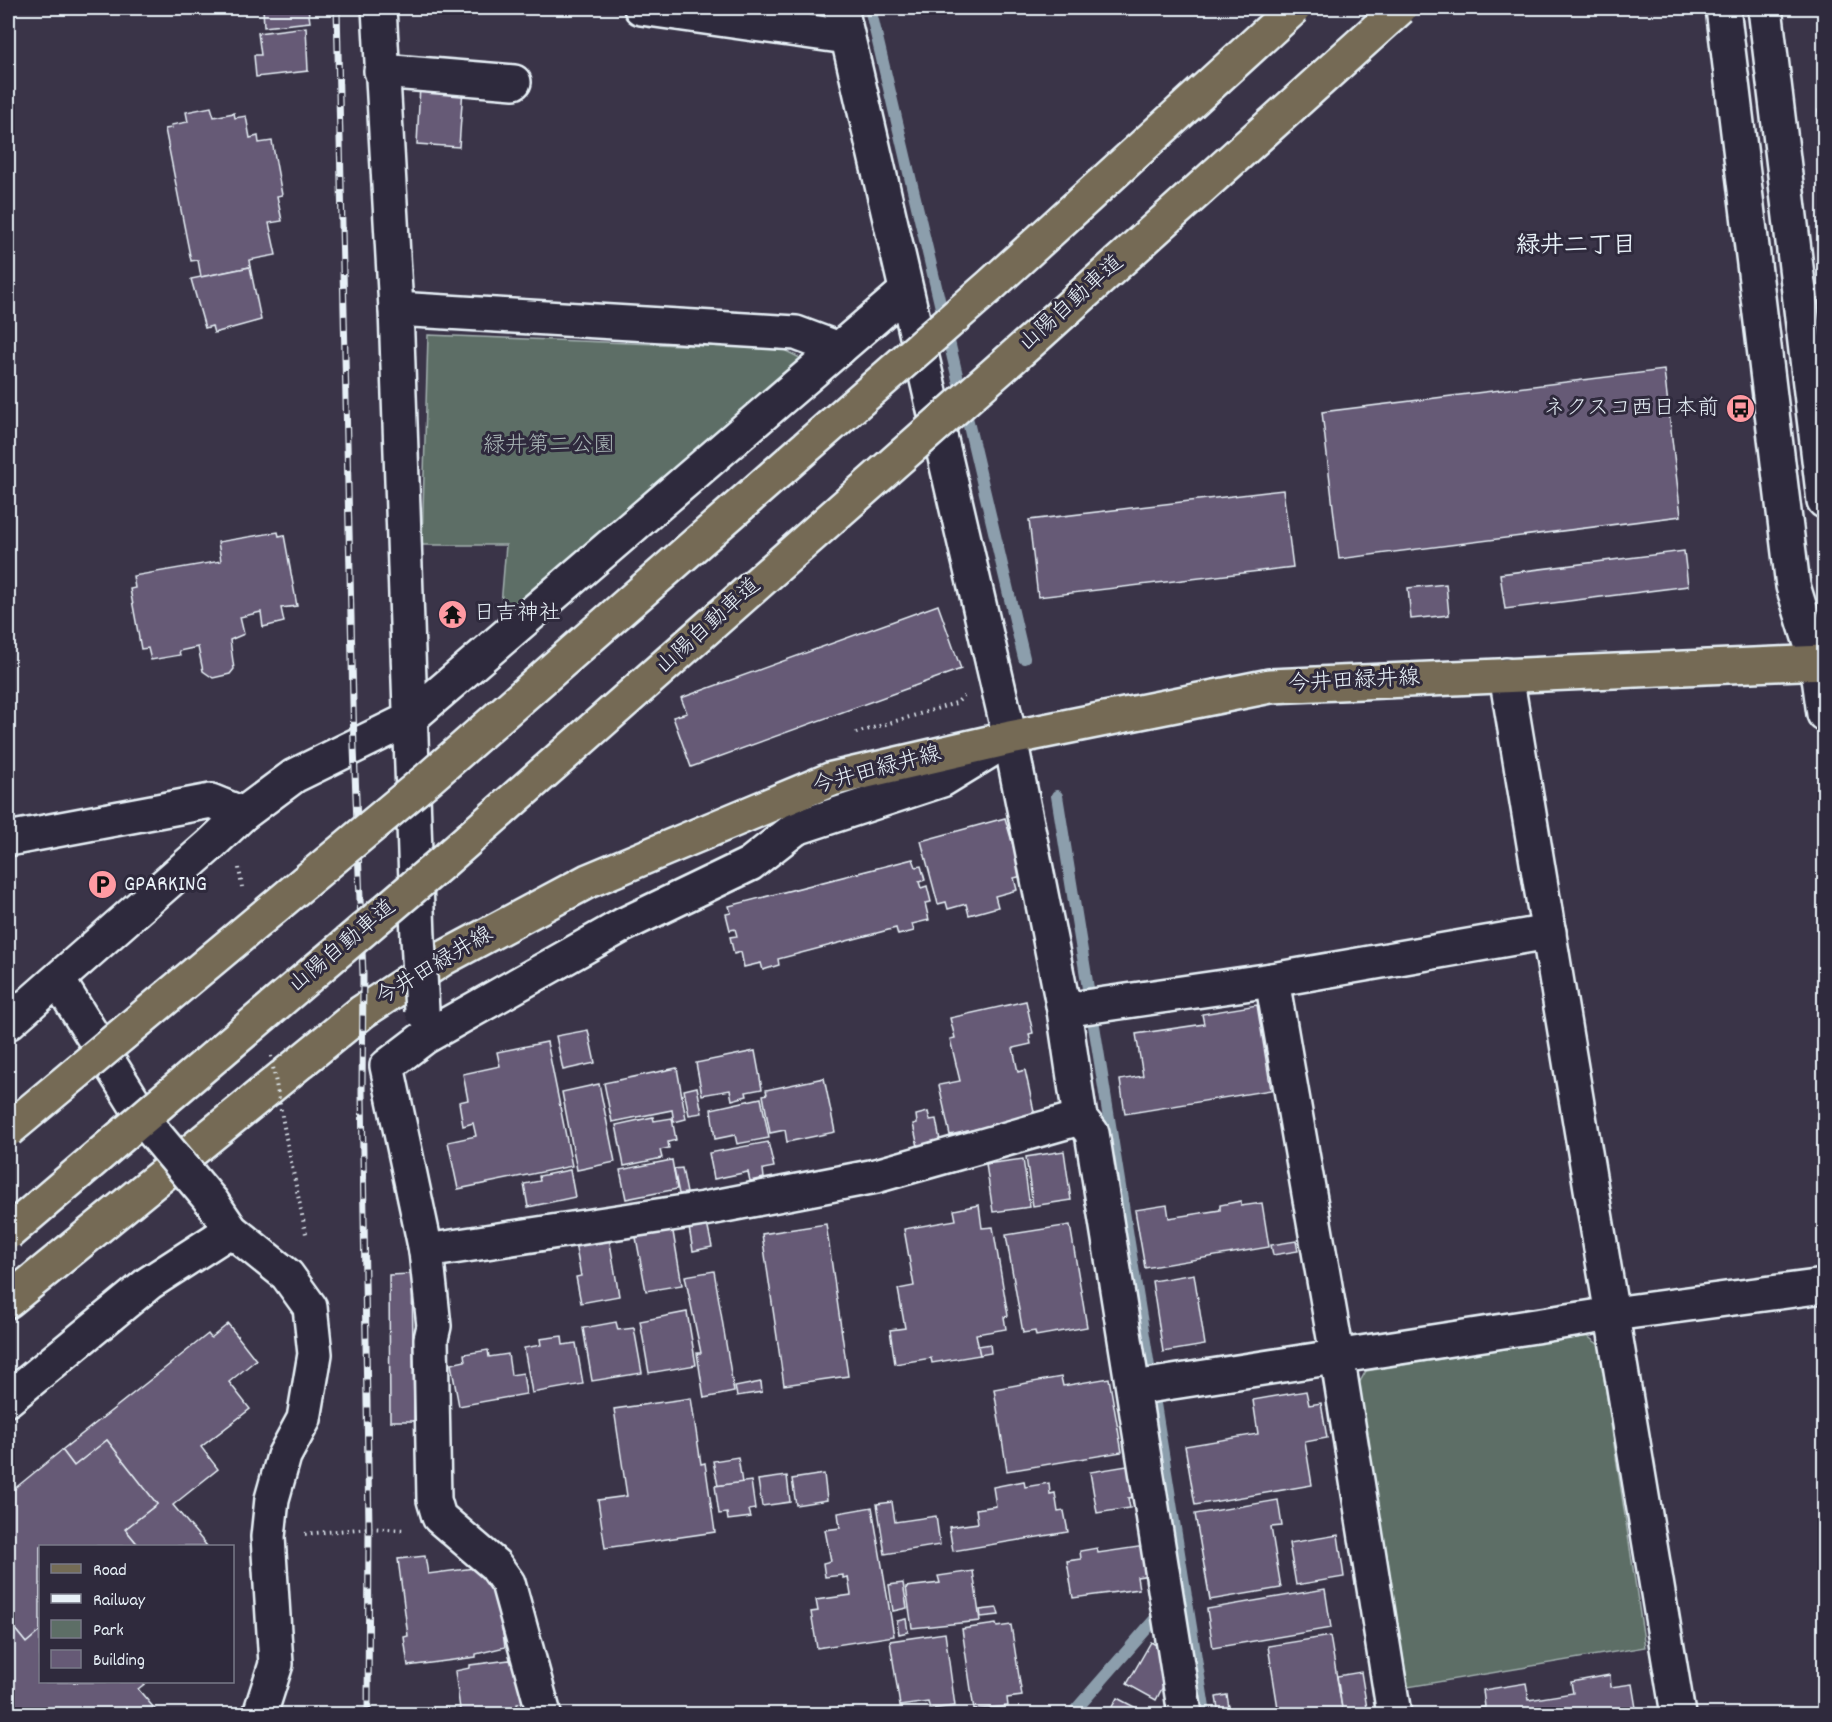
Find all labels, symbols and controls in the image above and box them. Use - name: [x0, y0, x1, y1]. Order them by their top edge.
- district label: 緑井二丁目: [1516, 230, 1636, 264]
- street label: 山陽自動車道: [1013, 248, 1131, 360]
- bus stop icon: ネクスコ西日本前: [1724, 393, 1756, 425]
- place label: ネクスコ西日本前: [1543, 394, 1719, 425]
- park label: 緑井第二公園: [483, 431, 615, 462]
- street label: 山陽自動車道: [650, 571, 768, 683]
- temple icon: 日吉神社: [436, 598, 468, 630]
- place label: 日吉神社: [473, 599, 561, 630]
- street label: 今井田緑井線: [1287, 663, 1421, 701]
- street label: 今井田緑井線: [809, 739, 945, 803]
- parking icon: GPARKING: [87, 869, 119, 901]
- place label: GPARKING: [124, 870, 207, 901]
- street label: 山陽自動車道: [282, 893, 404, 1001]
- street label: 今井田緑井線: [370, 920, 500, 1014]
- legend: [39, 1545, 234, 1683]
- text: Road: [93, 1559, 127, 1584]
- text: Railway: [93, 1589, 146, 1614]
- text: Park: [93, 1619, 124, 1644]
- text: Building: [93, 1649, 145, 1674]

